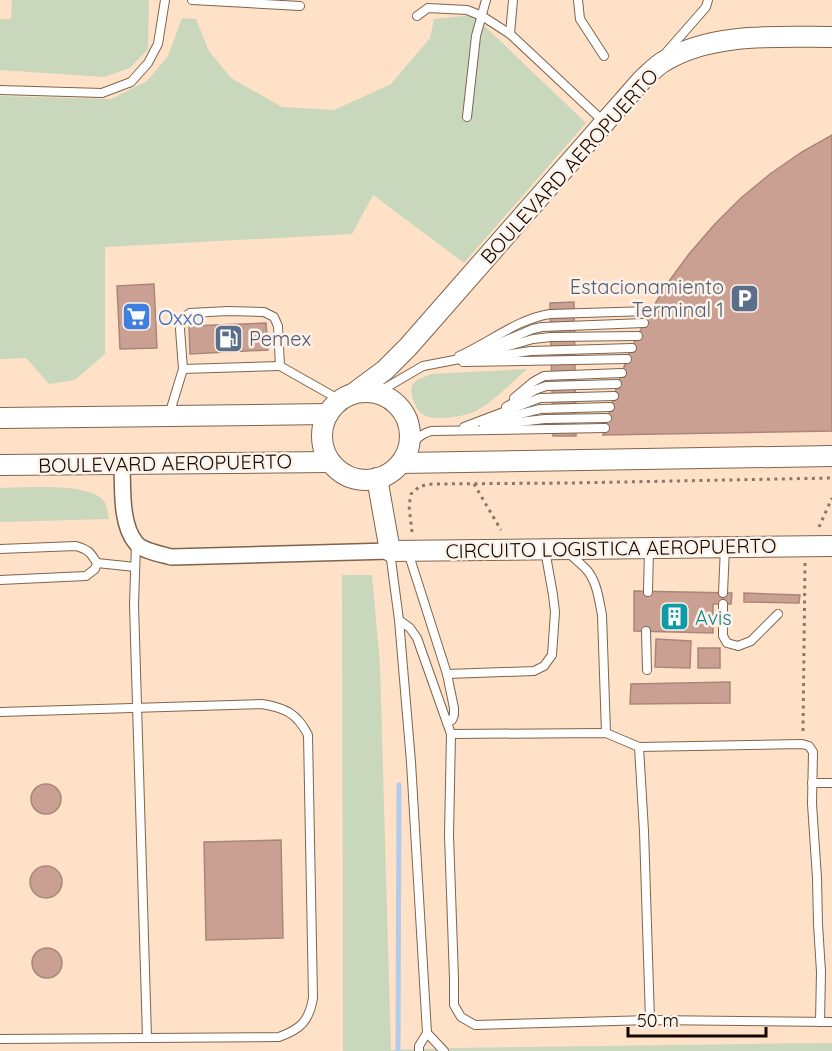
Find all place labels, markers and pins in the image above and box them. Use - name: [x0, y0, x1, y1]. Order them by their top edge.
- place label: Estacionamiento Terminal 1: [570, 274, 724, 322]
- parking icon: Estacionamiento Terminal 1: [729, 282, 761, 314]
- supermarket icon: Oxxo: [121, 301, 153, 333]
- place label: Oxxo: [158, 305, 204, 330]
- fuel station icon: Pemex: [212, 322, 244, 354]
- place label: Pemex: [249, 326, 311, 351]
- building icon: Avis: [658, 601, 690, 633]
- place label: Avis: [695, 605, 732, 630]

